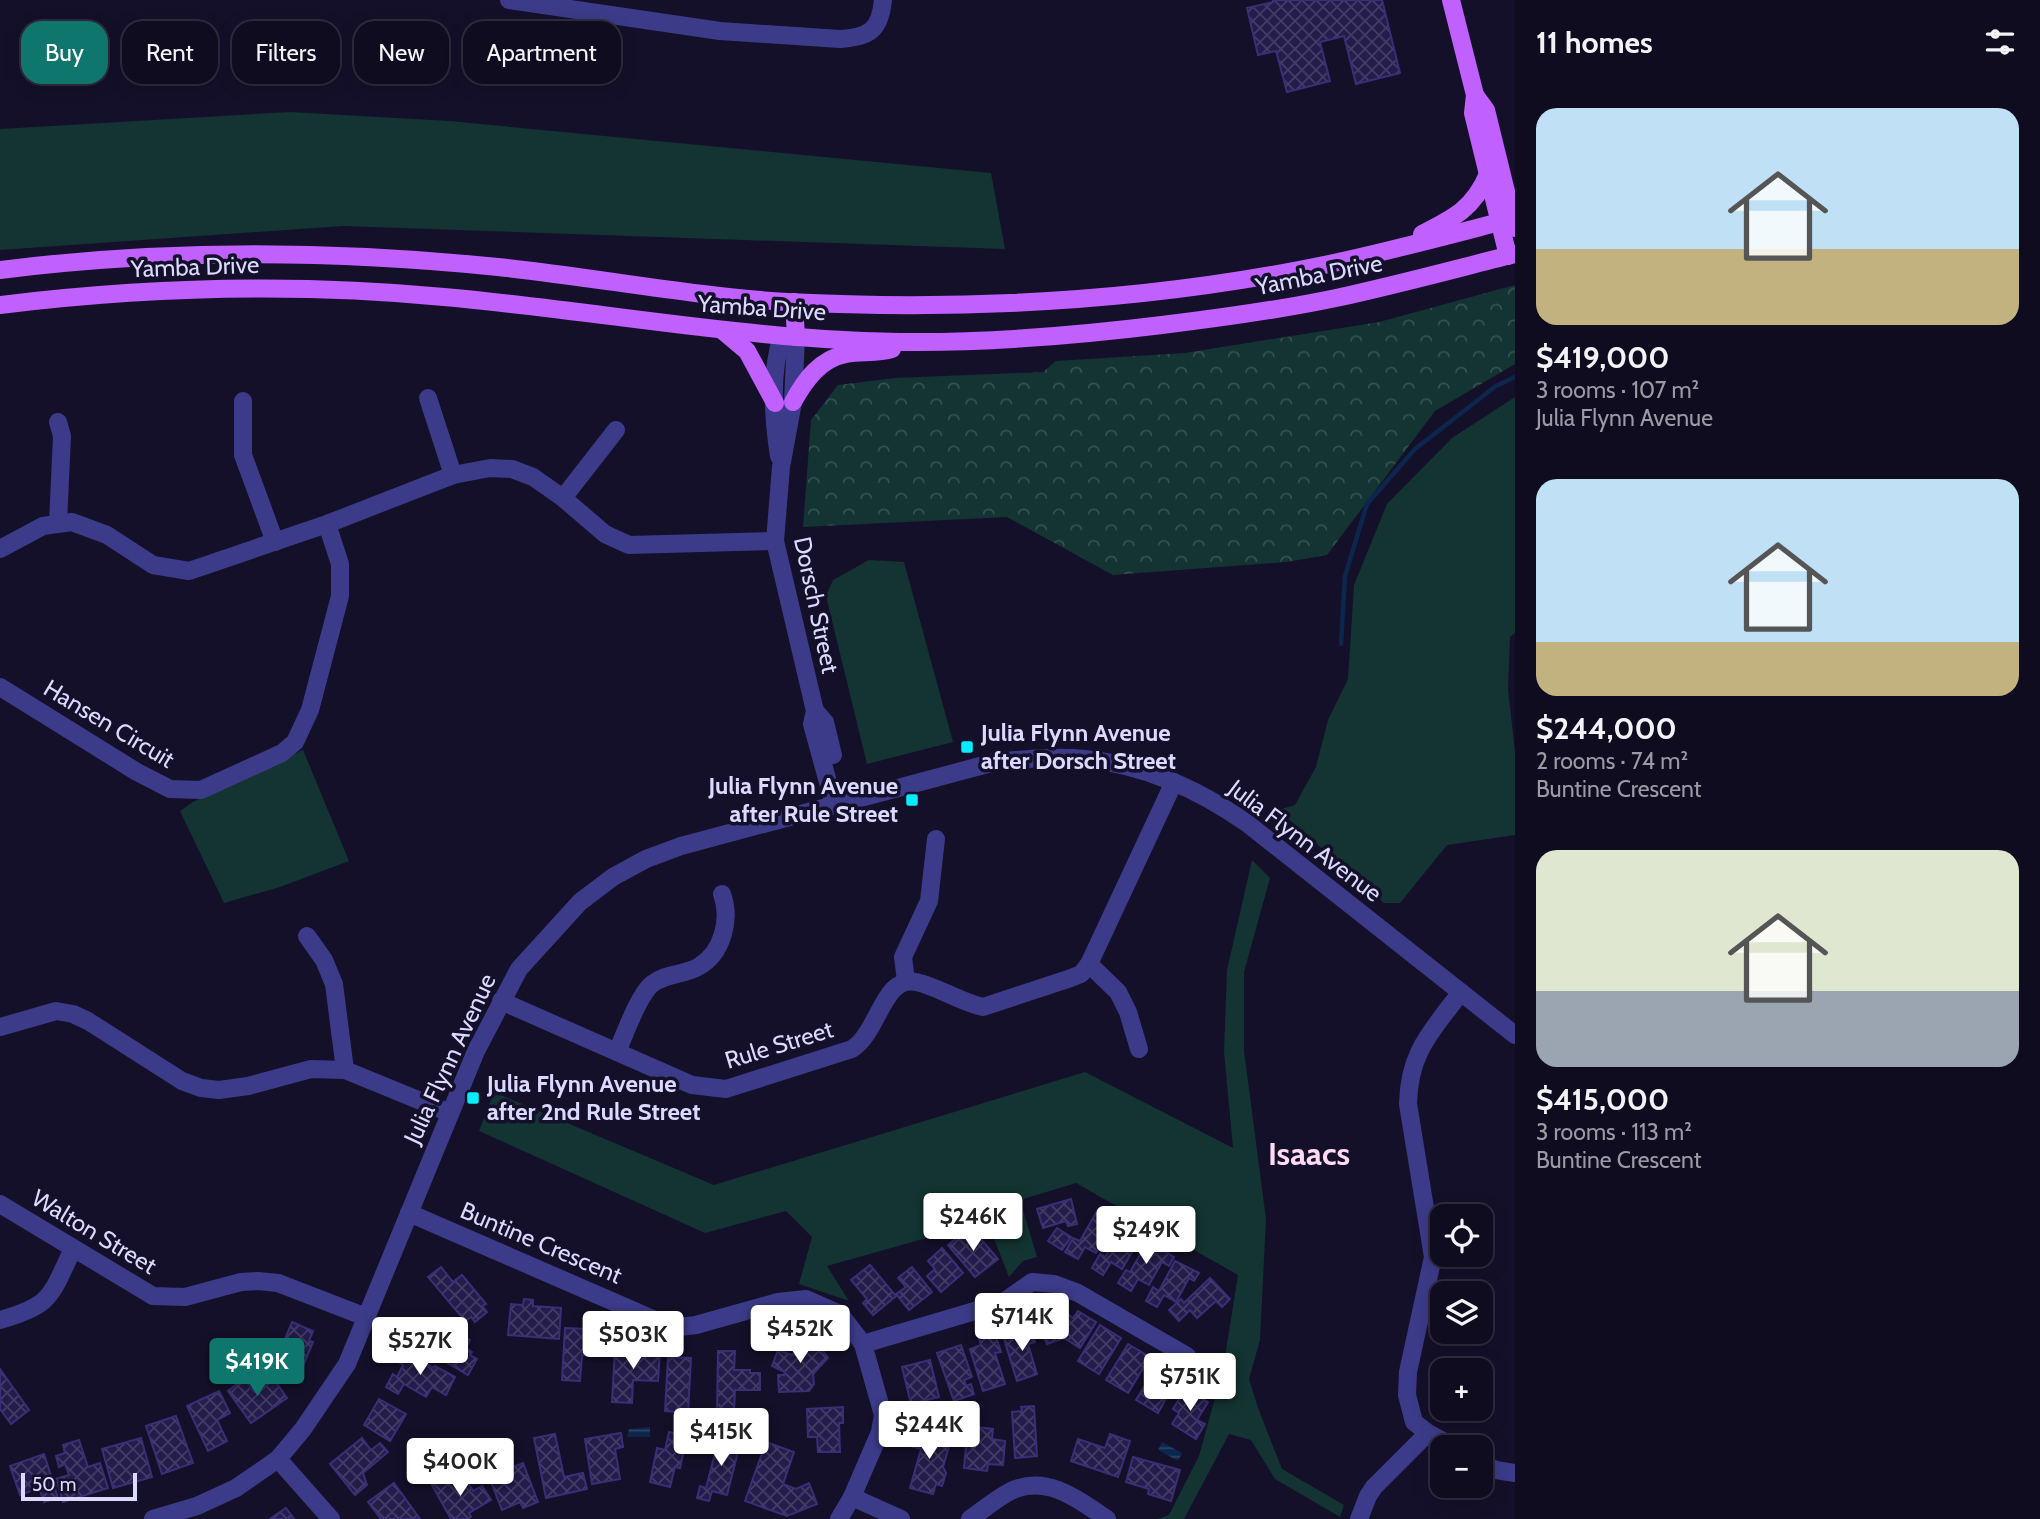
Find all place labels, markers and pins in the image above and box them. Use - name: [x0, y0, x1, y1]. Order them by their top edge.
- place label: Julia Flynn Avenue after Dorsch Street: [980, 718, 1176, 775]
- marker: Julia Flynn Avenue after Dorsch Street: [959, 739, 975, 755]
- place label: Julia Flynn Avenue after Rule Street: [707, 771, 898, 828]
- marker: Julia Flynn Avenue after Rule Street: [904, 792, 920, 808]
- place label: Julia Flynn Avenue after 2nd Rule Street: [486, 1069, 700, 1126]
- marker: Julia Flynn Avenue after 2nd Rule Street: [465, 1090, 481, 1106]
- pin: $246K: [924, 1194, 1022, 1253]
- pin: $249K: [1097, 1206, 1195, 1266]
- pin: $714K: [973, 1294, 1071, 1353]
- pin: $452K: [751, 1306, 849, 1365]
- pin: $503K: [584, 1312, 682, 1371]
- pin: $527K: [371, 1318, 469, 1377]
- pin: $419K: [208, 1338, 306, 1398]
- pin: $751K: [1141, 1354, 1239, 1413]
- pin: $244K: [880, 1402, 978, 1461]
- pin: $415K: [672, 1408, 770, 1468]
- pin: $400K: [411, 1438, 509, 1498]

